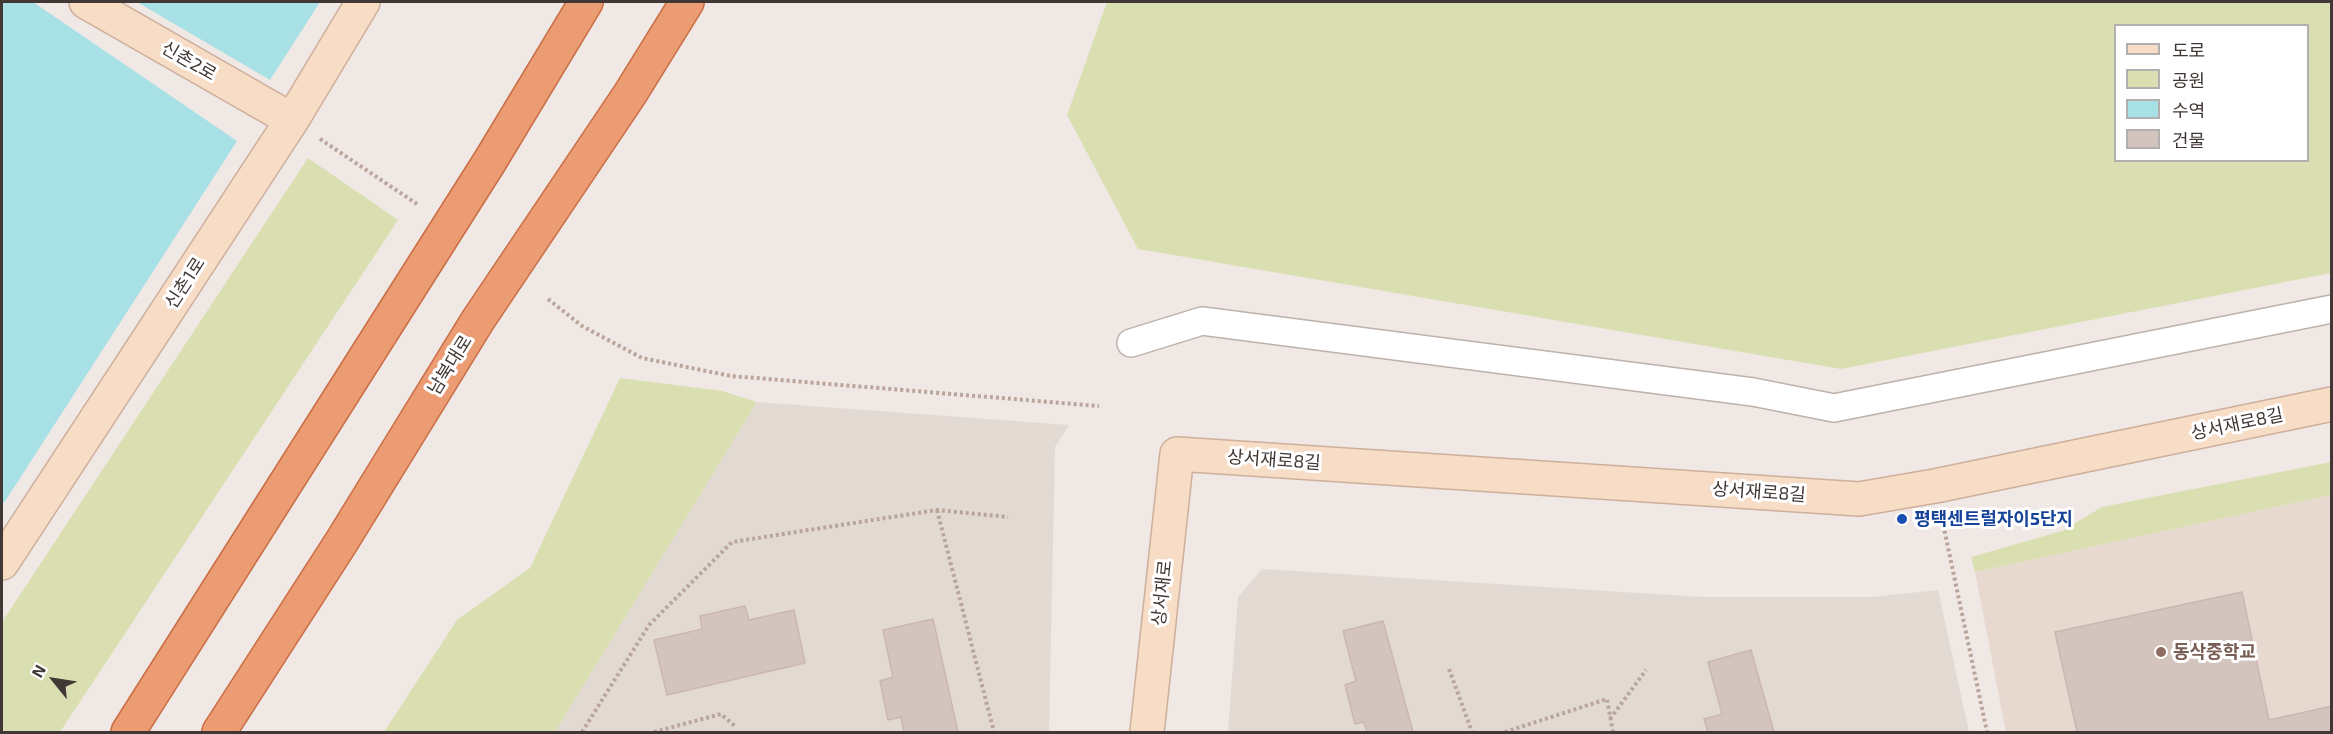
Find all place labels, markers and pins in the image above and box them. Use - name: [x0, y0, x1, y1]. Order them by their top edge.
- place label: 평택센트럴자이5단지: [1914, 508, 2073, 530]
- marker: 평택센트럴자이5단지: [1895, 512, 1909, 526]
- place label: 동삭중학교: [2173, 641, 2256, 663]
- marker: 동삭중학교: [2154, 645, 2168, 659]

